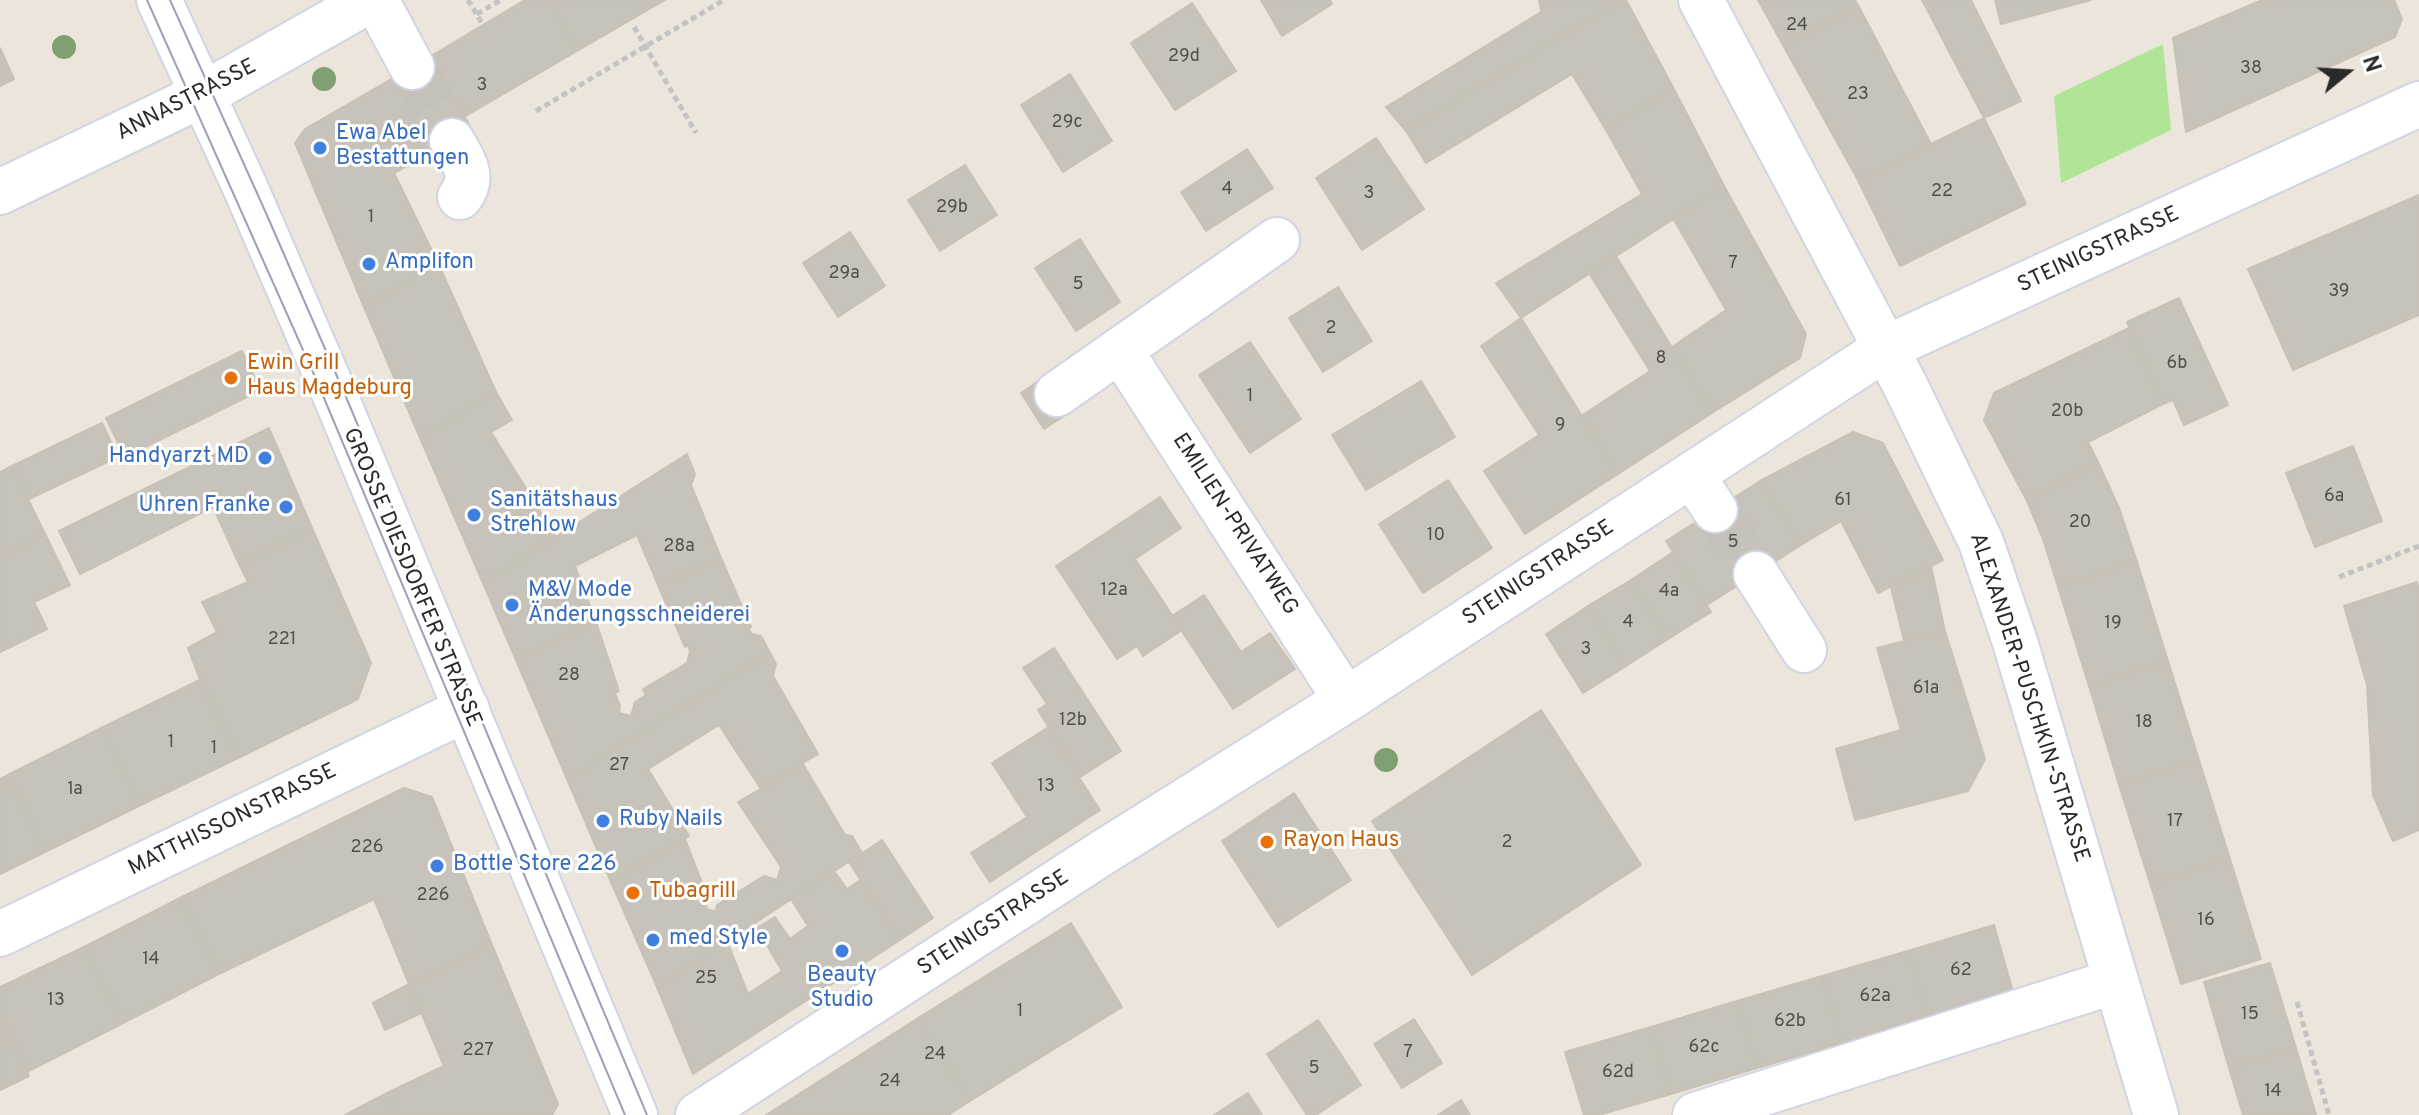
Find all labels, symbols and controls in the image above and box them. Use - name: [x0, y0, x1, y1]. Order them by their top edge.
- house number: 24: [1786, 15, 1808, 37]
- north arrow: [2307, 32, 2387, 112]
- house number: 29d: [1168, 46, 1200, 68]
- text: N: [2355, 53, 2386, 76]
- street label: ANNASTRASSE: [113, 54, 261, 148]
- house number: 38: [2240, 58, 2262, 80]
- house number: 3: [477, 75, 487, 97]
- house number: 23: [1847, 84, 1869, 106]
- house number: 29c: [1052, 112, 1082, 134]
- place label: Ewa Abel Bestattungen: [336, 122, 469, 174]
- marker: Ewa Abel Bestattungen: [311, 139, 329, 157]
- house number: 4: [1221, 179, 1233, 201]
- house number: 22: [1931, 181, 1953, 203]
- house number: 3: [1364, 183, 1374, 205]
- house number: 29b: [936, 197, 968, 219]
- street label: STEINIGSTRASSE: [2014, 202, 2184, 300]
- house number: 1: [368, 207, 374, 229]
- place label: Amplifon: [385, 251, 474, 277]
- house number: 7: [1728, 253, 1738, 275]
- marker: Amplifon: [360, 255, 378, 273]
- house number: 29a: [828, 263, 860, 285]
- house number: 5: [1072, 274, 1084, 296]
- house number: 39: [2328, 281, 2350, 303]
- house number: 2: [1325, 318, 1337, 340]
- house number: 8: [1656, 348, 1666, 370]
- place label: Ewin Grill Haus Magdeburg: [247, 352, 412, 404]
- house number: 6b: [2167, 353, 2187, 375]
- marker: Ewin Grill Haus Magdeburg: [222, 369, 240, 387]
- house number: 1: [1247, 386, 1253, 408]
- house number: 20b: [2051, 401, 2083, 423]
- house number: 9: [1555, 415, 1565, 437]
- street label: GROSSE DIESDORFER STRASSE: [336, 425, 486, 731]
- street label: EMILIEN-PRIVATWEG: [1165, 429, 1303, 621]
- place label: Handyarzt MD: [109, 445, 249, 471]
- marker: Handyarzt MD: [256, 449, 274, 467]
- house number: 6a: [2324, 486, 2344, 508]
- place label: Sanitätshaus Strehlow: [490, 489, 618, 540]
- house number: 61: [1834, 490, 1852, 512]
- place label: Uhren Franke: [139, 494, 270, 520]
- marker: Uhren Franke: [277, 498, 295, 516]
- marker: Sanitätshaus Strehlow: [465, 506, 483, 524]
- house number: 20: [2069, 512, 2091, 534]
- street label: STEINIGSTRASSE: [1458, 515, 1620, 633]
- house number: 10: [1427, 525, 1445, 547]
- street label: ALEXANDER-PUSCHKIN-STRASSE: [1962, 530, 2094, 866]
- house number: 5: [1727, 532, 1739, 554]
- house number: 28a: [663, 536, 695, 558]
- place label: M&V Mode Änderungsschneiderei: [528, 579, 750, 630]
- house number: 12a: [1100, 580, 1128, 602]
- house number: 4a: [1659, 581, 1679, 603]
- marker: M&V Mode Änderungsschneiderei: [503, 596, 521, 614]
- house number: 4: [1622, 612, 1634, 634]
- house number: 19: [2104, 613, 2122, 635]
- house number: 221: [268, 629, 296, 651]
- house number: 3: [1581, 639, 1591, 661]
- house number: 28: [558, 665, 580, 687]
- house number: 61a: [1913, 678, 1939, 700]
- house number: 12b: [1059, 710, 1087, 732]
- house number: 18: [2135, 712, 2153, 734]
- house number: 1: [168, 732, 174, 754]
- house number: 1: [211, 738, 217, 760]
- house number: 27: [609, 755, 629, 777]
- street label: MATTHISSONSTRASSE: [125, 759, 341, 883]
- house number: 13: [1037, 776, 1055, 798]
- house number: 1a: [67, 779, 83, 801]
- place label: Ruby Nails: [619, 808, 723, 834]
- house number: 17: [2167, 811, 2183, 833]
- marker: Ruby Nails: [594, 812, 612, 830]
- place label: Rayon Haus: [1283, 829, 1399, 855]
- house number: 2: [1501, 832, 1513, 854]
- marker: Rayon Haus: [1258, 833, 1276, 851]
- house number: 226: [351, 837, 383, 859]
- place label: Bottle Store 226: [453, 853, 617, 879]
- marker: Bottle Store 226: [428, 857, 446, 875]
- street label: STEINIGSTRASSE: [913, 865, 1075, 983]
- place label: Tubagrill: [649, 880, 736, 906]
- marker: Tubagrill: [624, 884, 642, 902]
- house number: 226: [417, 885, 449, 907]
- house number: 16: [2197, 910, 2215, 932]
- place label: med Style: [669, 927, 768, 953]
- marker: med Style: [644, 931, 662, 949]
- marker: Beauty Studio: [833, 942, 851, 960]
- house number: 14: [142, 949, 160, 971]
- house number: 62: [1950, 960, 1972, 982]
- place label: Beauty Studio: [807, 964, 877, 1016]
- house number: 25: [695, 968, 717, 990]
- house number: 62a: [1859, 986, 1891, 1008]
- house number: 13: [47, 990, 65, 1012]
- house number: 1: [1017, 1001, 1023, 1023]
- house number: 15: [2241, 1004, 2259, 1026]
- house number: 62b: [1774, 1011, 1806, 1033]
- house number: 62c: [1689, 1037, 1719, 1059]
- house number: 227: [462, 1040, 494, 1062]
- house number: 7: [1403, 1042, 1413, 1064]
- house number: 24: [924, 1044, 946, 1066]
- house number: 5: [1308, 1058, 1320, 1080]
- house number: 62d: [1602, 1062, 1634, 1084]
- house number: 24: [879, 1071, 901, 1093]
- house number: 14: [2264, 1081, 2282, 1103]

